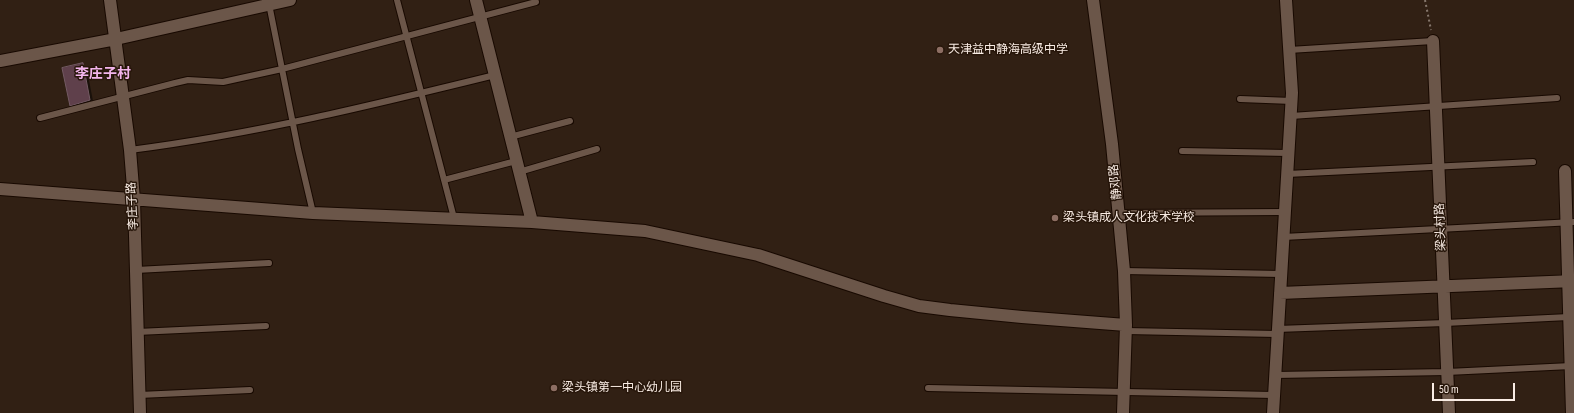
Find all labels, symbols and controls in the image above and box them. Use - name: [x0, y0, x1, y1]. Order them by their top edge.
- place label: 天津益中静海高级中学: [948, 43, 1068, 57]
- marker: 天津益中静海高级中学: [935, 45, 945, 55]
- district label: 李庄子村: [75, 66, 131, 82]
- street label: 静邓路: [1107, 163, 1125, 201]
- street label: 李庄子路: [125, 182, 141, 230]
- street label: 梁头村路: [1433, 203, 1449, 251]
- place label: 梁头镇成人文化技术学校: [1063, 211, 1195, 225]
- marker: 梁头镇成人文化技术学校: [1050, 213, 1060, 223]
- scale bar: [1434, 375, 1517, 401]
- place label: 梁头镇第一中心幼儿园: [562, 381, 682, 395]
- text: 50 m: [1439, 382, 1459, 397]
- marker: 梁头镇第一中心幼儿园: [549, 383, 559, 393]

